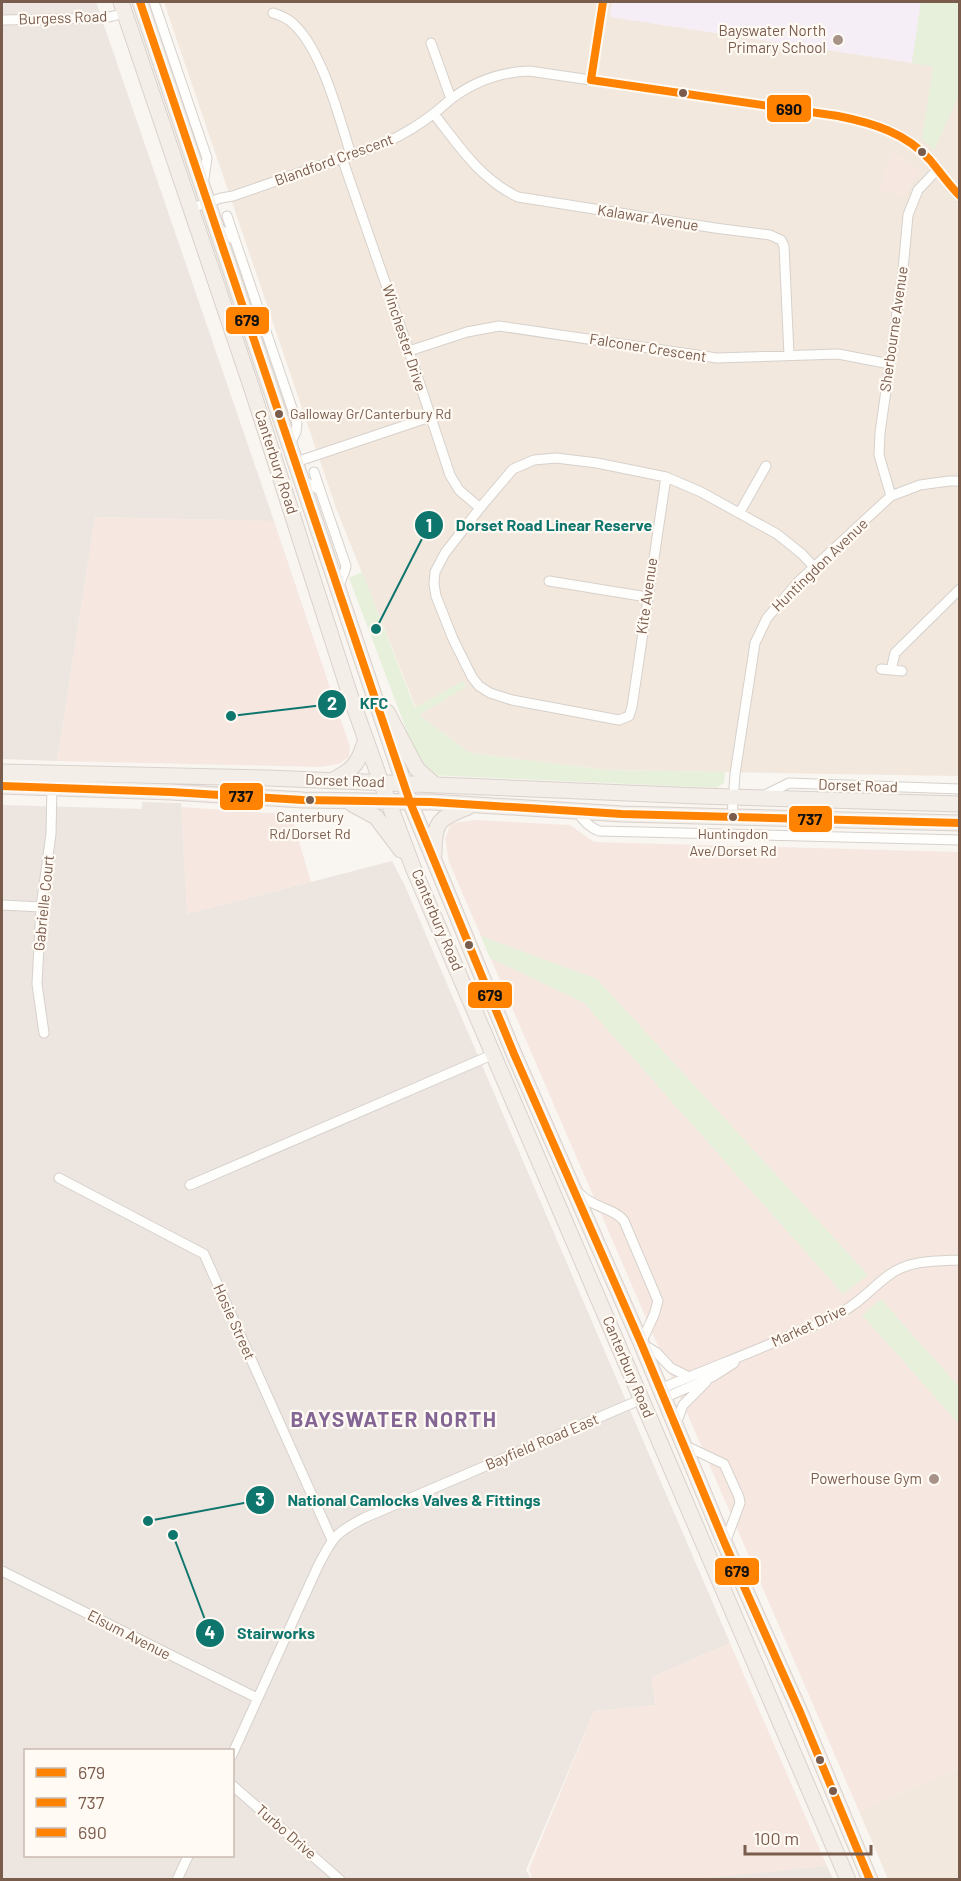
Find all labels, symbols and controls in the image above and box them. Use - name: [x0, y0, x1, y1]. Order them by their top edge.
- street label: Burgess Road: [18, 6, 108, 28]
- place label: Bayswater North Primary School: [718, 21, 826, 56]
- marker: Bayswater North Primary School: [831, 33, 845, 47]
- unlabelled marker: [677, 87, 689, 99]
- line badge: 690: [766, 94, 812, 123]
- text: 690: [776, 99, 802, 118]
- street label: Blandford Crescent: [272, 129, 395, 189]
- unlabelled marker: [916, 146, 928, 158]
- street label: Kalawar Avenue: [596, 200, 700, 234]
- street label: Sherbourne Avenue: [875, 265, 911, 393]
- street label: Winchester Drive: [379, 282, 431, 393]
- line badge: 679: [225, 306, 270, 335]
- text: 679: [234, 310, 260, 329]
- street label: Falconer Crescent: [588, 329, 708, 365]
- place label: Galloway Gr/Canterbury Rd: [290, 405, 451, 422]
- street label: Canterbury Road: [252, 407, 302, 516]
- marker: Galloway Gr/Canterbury Rd: [273, 408, 285, 420]
- callout: Dorset Road Linear Reserve: [414, 508, 665, 542]
- text: 1: [426, 514, 432, 536]
- street label: Huntingdon Avenue: [768, 514, 871, 615]
- text: Dorset Road Linear Reserve: [456, 515, 652, 534]
- street label: Kite Avenue: [632, 557, 660, 635]
- callout: KFC: [317, 687, 400, 721]
- text: 2: [327, 692, 337, 714]
- text: KFC: [360, 693, 389, 712]
- street label: Dorset Road: [305, 770, 385, 790]
- street label: Dorset Road: [818, 775, 898, 795]
- line badge: 737: [219, 782, 264, 811]
- text: 737: [229, 786, 253, 805]
- marker: Canterbury Rd/Dorset Rd: [304, 794, 316, 806]
- line badge: 737: [788, 805, 833, 833]
- place label: Canterbury Rd/Dorset Rd: [269, 808, 351, 842]
- text: 737: [798, 809, 822, 828]
- marker: Huntingdon Ave/Dorset Rd: [727, 811, 739, 823]
- place label: Huntingdon Ave/Dorset Rd: [689, 825, 777, 859]
- street label: Gabrielle Court: [29, 854, 57, 952]
- street label: Canterbury Road: [408, 866, 467, 973]
- unlabelled marker: [463, 939, 475, 951]
- line badge: 679: [467, 981, 513, 1009]
- text: 679: [477, 985, 503, 1004]
- street label: Hosie Street: [210, 1281, 260, 1362]
- street label: Market Drive: [768, 1300, 849, 1350]
- street label: Canterbury Road: [599, 1313, 658, 1420]
- district label: BAYSWATER NORTH: [291, 1406, 497, 1431]
- street label: Bayfield Road East: [482, 1409, 601, 1473]
- place label: Powerhouse Gym: [811, 1469, 922, 1487]
- marker: Powerhouse Gym: [927, 1472, 941, 1486]
- callout: National Camlocks Valves & Fittings: [245, 1483, 552, 1517]
- text: 3: [255, 1488, 265, 1510]
- text: National Camlocks Valves & Fittings: [287, 1490, 541, 1509]
- line badge: 679: [714, 1557, 760, 1586]
- text: 679: [724, 1561, 750, 1580]
- street label: Elsum Avenue: [85, 1605, 174, 1663]
- callout: Stairworks: [195, 1616, 327, 1650]
- text: 4: [205, 1621, 216, 1643]
- text: Stairworks: [237, 1623, 315, 1642]
- legend: [24, 1749, 234, 1857]
- unlabelled marker: [814, 1754, 826, 1766]
- text: 679: [78, 1761, 105, 1783]
- unlabelled marker: [827, 1785, 839, 1797]
- text: 737: [78, 1791, 105, 1813]
- street label: Turbo Drive: [253, 1800, 321, 1862]
- scale bar: [745, 1818, 871, 1856]
- text: 690: [78, 1821, 107, 1843]
- text: 100 m: [754, 1827, 799, 1849]

